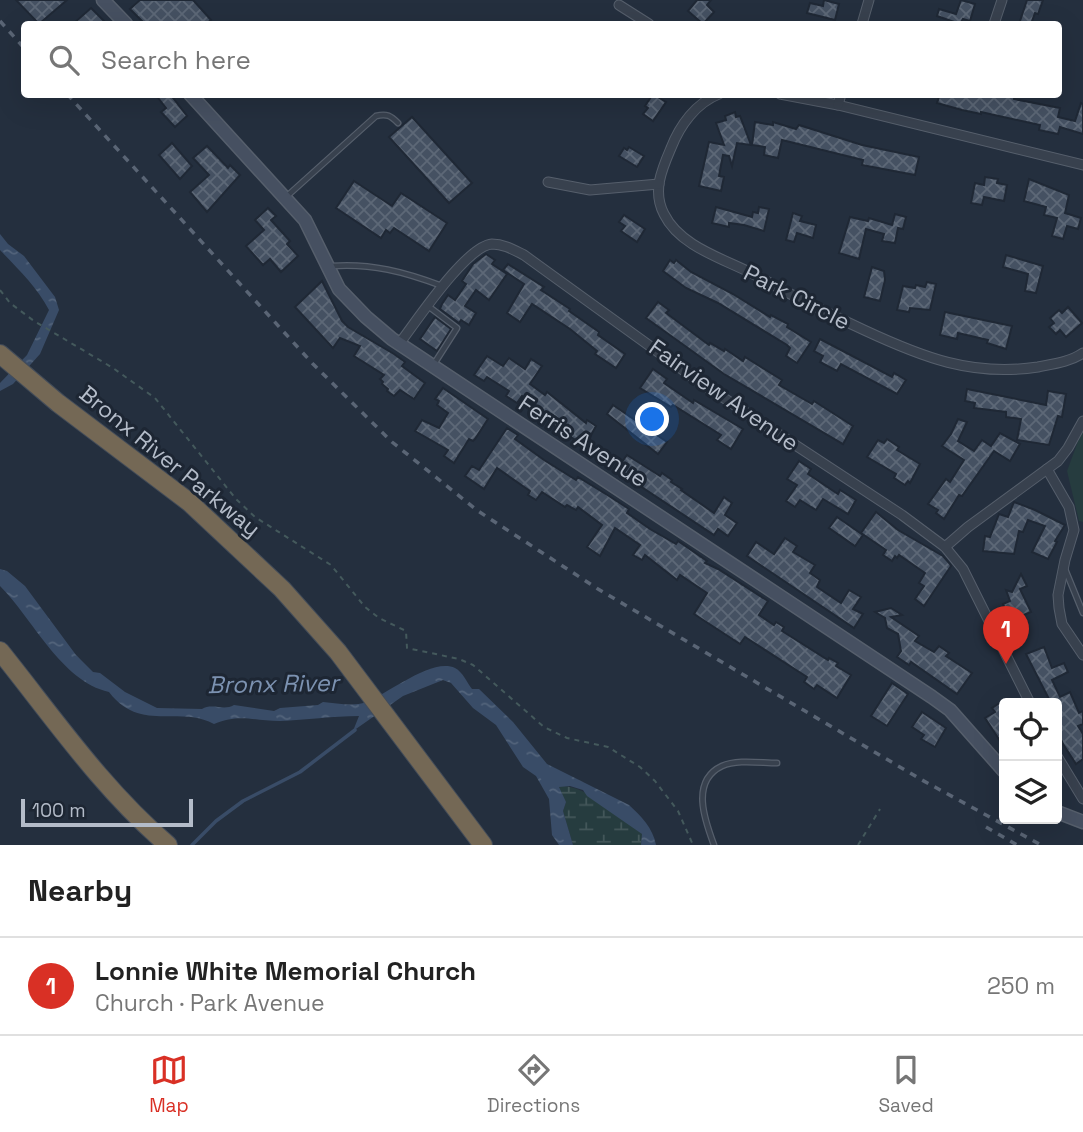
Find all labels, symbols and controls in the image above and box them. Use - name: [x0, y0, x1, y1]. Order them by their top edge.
- search box: [21, 21, 1062, 98]
- icon: search: [45, 41, 83, 79]
- text: Search here: [101, 43, 251, 77]
- street label: Park Circle: [739, 257, 855, 337]
- street label: Fairview Avenue: [643, 332, 805, 458]
- street label: Bronx River Parkway: [73, 379, 267, 543]
- street label: Ferris Avenue: [513, 388, 653, 494]
- your location: [635, 402, 669, 436]
- pin: 1: [983, 606, 1029, 664]
- water label: Bronx River: [207, 667, 342, 700]
- map controls: [999, 698, 1062, 824]
- button: locate: [999, 698, 1062, 761]
- button: layers: [999, 761, 1062, 824]
- scale bar: [21, 796, 192, 828]
- text: 100 m: [32, 798, 86, 823]
- text: Nearby: [28, 871, 132, 910]
- text: Lonnie White Memorial Church: [95, 954, 476, 988]
- text: 1: [46, 971, 56, 1001]
- text: 250 m: [987, 971, 1055, 1001]
- text: Church · Park Avenue: [95, 988, 325, 1018]
- tab: Map: [149, 1051, 189, 1118]
- tab: Directions: [487, 1051, 580, 1118]
- tab: Saved: [878, 1051, 934, 1118]

